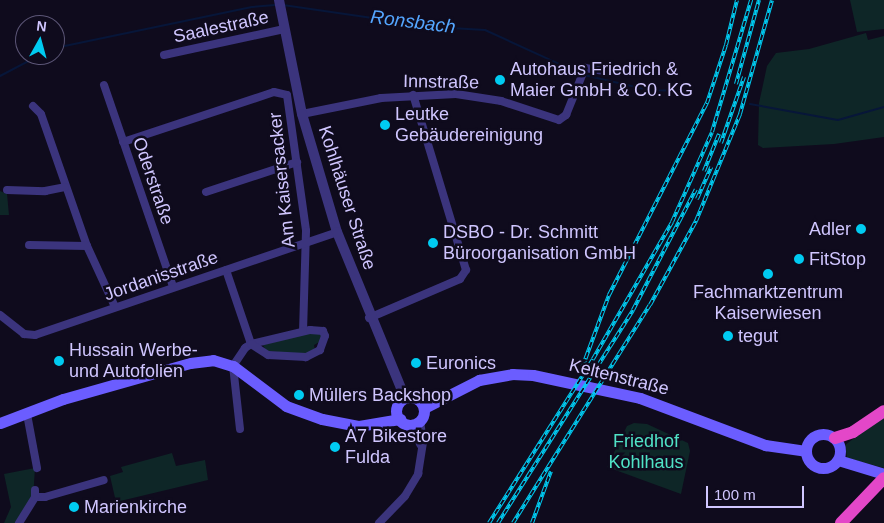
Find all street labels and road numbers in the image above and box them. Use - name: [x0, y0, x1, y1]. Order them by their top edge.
- street label: Saalestraße: [171, 6, 271, 48]
- street label: Innstraße: [403, 71, 479, 93]
- street label: Am Kaisersacker: [264, 111, 300, 249]
- street label: Kohlhäuser Straße: [314, 123, 380, 273]
- street label: Oderstraße: [128, 134, 178, 228]
- street label: Jordanisstraße: [101, 246, 221, 306]
- street label: Keltenstraße: [567, 354, 671, 400]

